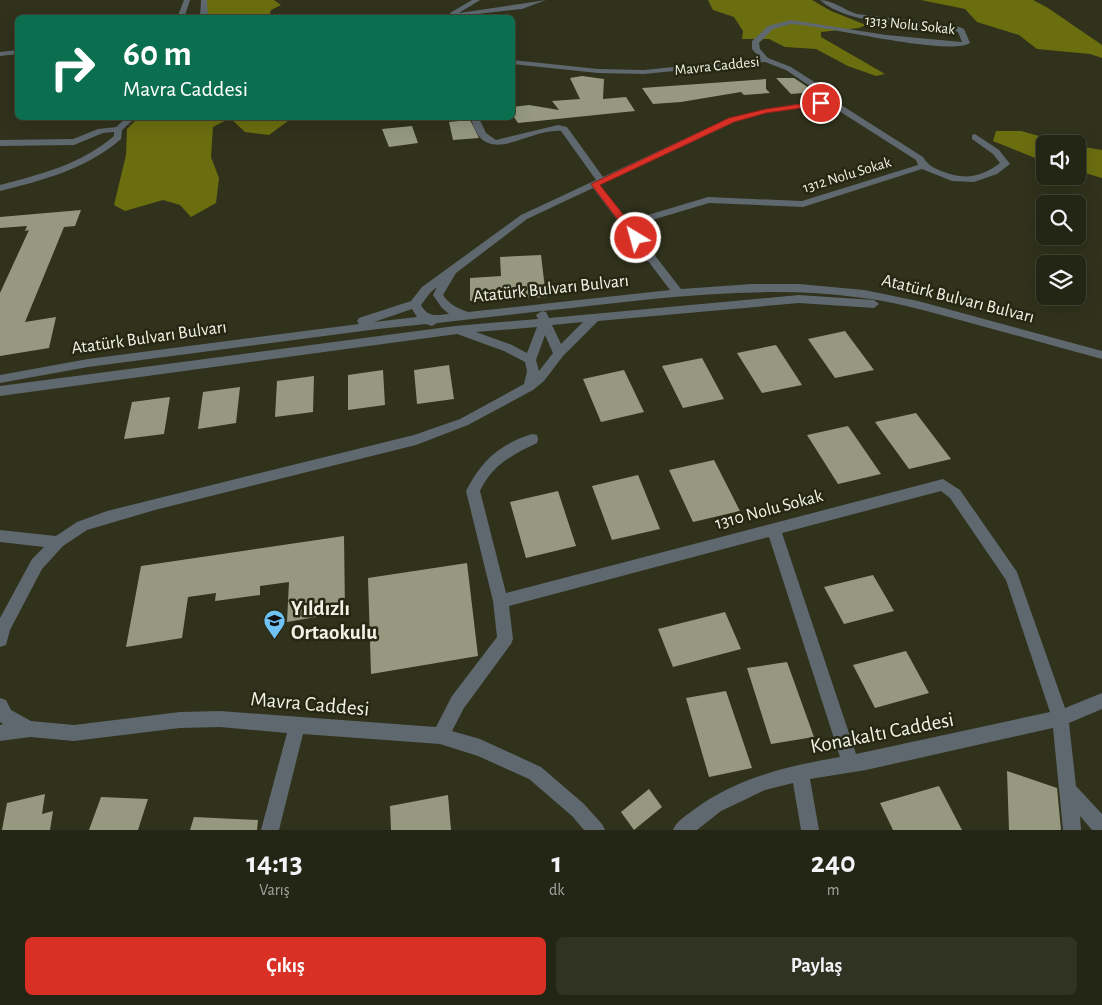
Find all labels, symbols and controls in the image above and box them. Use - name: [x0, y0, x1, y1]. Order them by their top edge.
- street label: 1313 Nolu Sokak: [864, 13, 956, 37]
- icon: right: [40, 35, 105, 100]
- text: 60 m: [123, 37, 192, 72]
- street label: Mavra Caddesi: [674, 54, 760, 78]
- text: Mavra Caddesi: [123, 78, 248, 100]
- pin: [800, 82, 842, 124]
- icon: arrive: [807, 89, 835, 117]
- map controls: [1036, 135, 1086, 305]
- button: sound: [1036, 135, 1086, 185]
- street label: 1312 Nolu Sokak: [801, 154, 893, 196]
- button: search: [1036, 195, 1086, 245]
- position arrow: [609, 211, 661, 263]
- button: layers: [1036, 255, 1086, 305]
- street label: Atatürk Bulvarı Bulvarı: [880, 271, 1036, 327]
- street label: Atatürk Bulvarı Bulvarı: [472, 272, 630, 306]
- street label: Atatürk Bulvarı Bulvarı: [70, 318, 228, 358]
- street label: 1310 Nolu Sokak: [713, 487, 826, 533]
- place label: Yıldızlı Ortaokulu: [291, 598, 377, 643]
- school or university icon: Yıldızlı Ortaokulu: [263, 608, 287, 639]
- street label: Mavra Caddesi: [250, 688, 370, 720]
- street label: Konakaltı Caddesi: [808, 709, 956, 757]
- text: 14:13: [246, 848, 303, 878]
- text: 1: [551, 848, 562, 878]
- text: 240: [811, 848, 856, 878]
- text: Varış: [259, 882, 290, 898]
- text: dk: [549, 882, 565, 898]
- text: m: [827, 882, 840, 898]
- button: Çıkış: [25, 937, 546, 995]
- button: Paylaş: [556, 937, 1077, 995]

